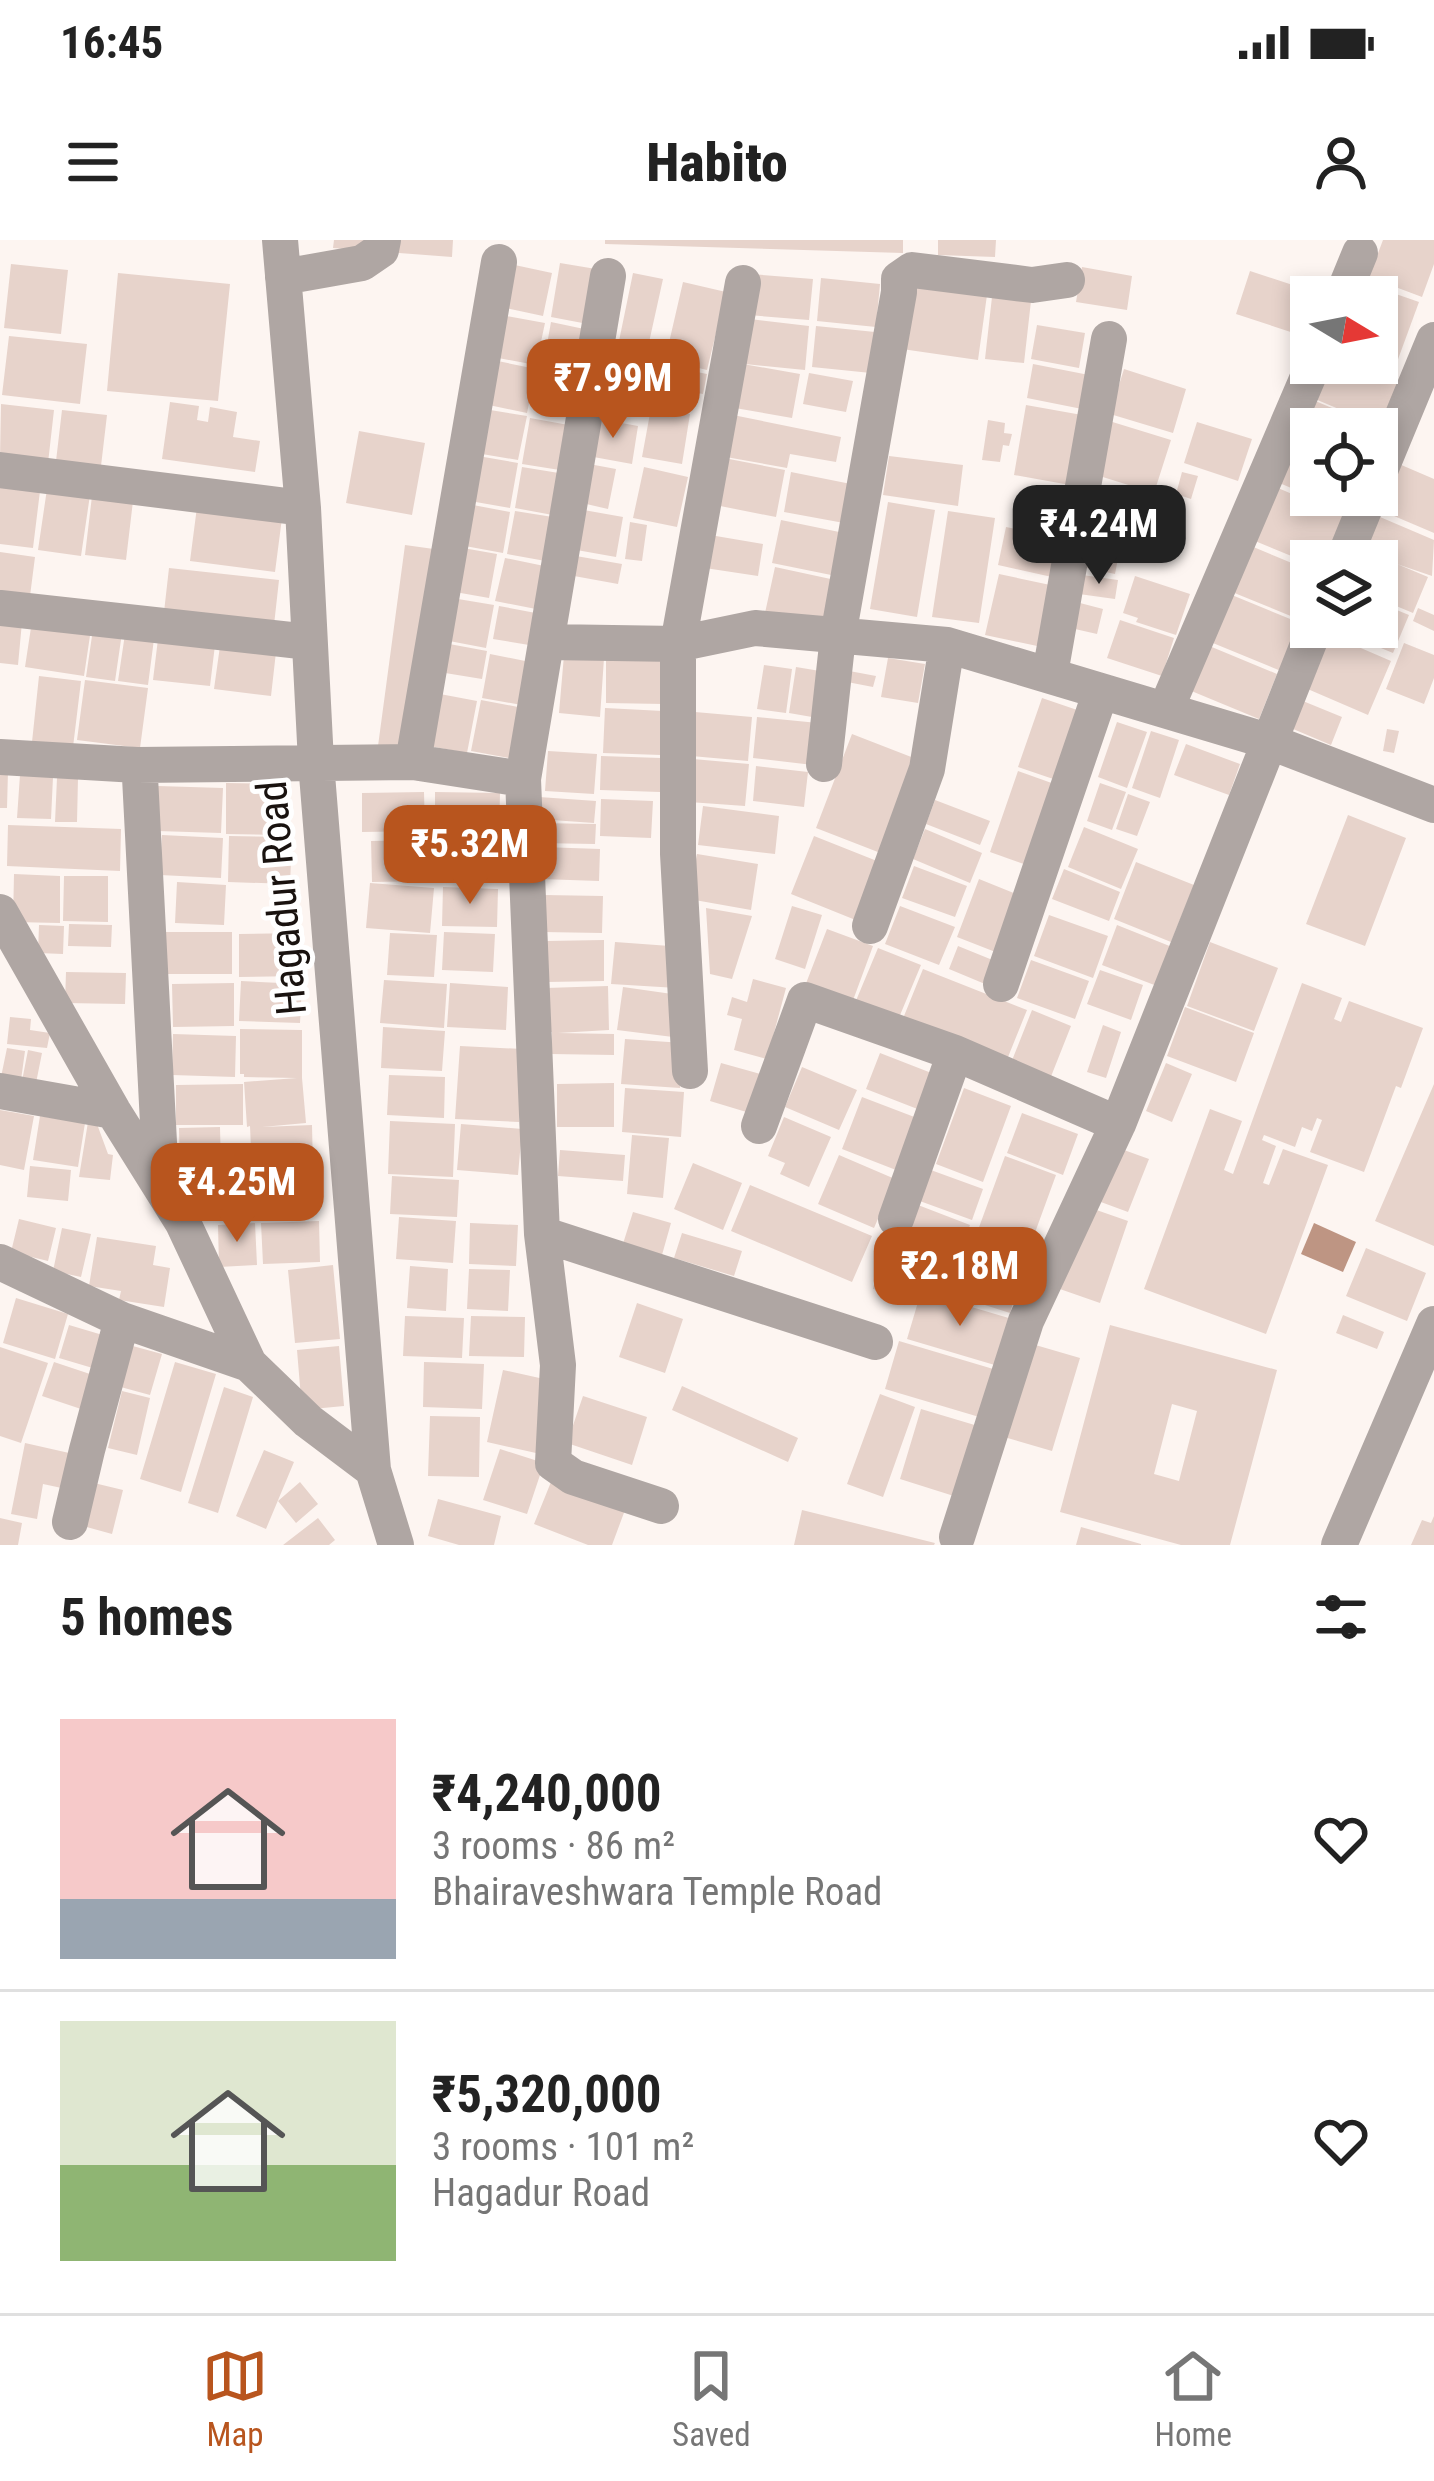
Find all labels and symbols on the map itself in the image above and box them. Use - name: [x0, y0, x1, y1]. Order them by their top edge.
- north arrow: [1290, 276, 1398, 384]
- pin: ₹7.99M: [515, 339, 711, 441]
- pin: ₹4.24M: [1001, 485, 1197, 587]
- street label: Hagadur Road: [247, 779, 316, 1017]
- pin: ₹5.32M: [372, 805, 568, 907]
- pin: ₹4.25M: [139, 1143, 335, 1245]
- pin: ₹2.18M: [862, 1227, 1058, 1329]

